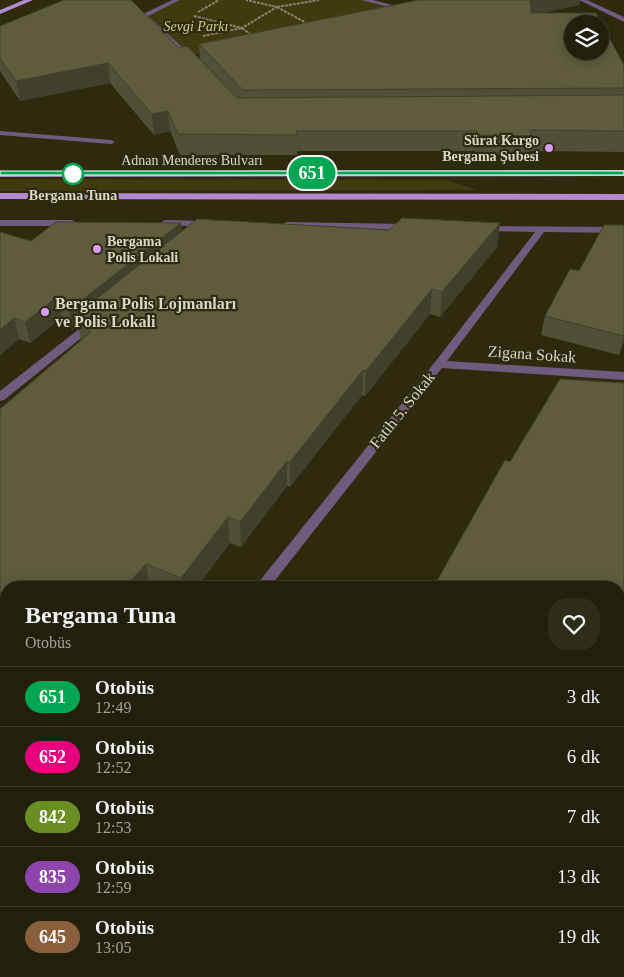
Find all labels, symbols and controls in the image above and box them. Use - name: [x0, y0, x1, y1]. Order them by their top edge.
- map controls: [564, 15, 609, 60]
- button: layers: [564, 15, 609, 60]
- park label: Sevgi Parkı: [164, 19, 229, 34]
- place label: Sürat Kargo Bergama Şubesi: [442, 133, 539, 164]
- marker: Sürat Kargo Bergama Şubesi: [543, 142, 555, 154]
- street label: Adnan Menderes Bulvarı: [121, 153, 263, 168]
- line badge: 651: [283, 157, 341, 189]
- marker: Bergama Tuna: [62, 163, 84, 185]
- text: 651: [299, 163, 326, 183]
- place label: Bergama Tuna: [29, 188, 117, 203]
- place label: Bergama Polis Lokali: [107, 234, 178, 265]
- marker: Bergama Polis Lokali: [91, 243, 103, 255]
- place label: Bergama Polis Lojmanları ve Polis Lokali: [55, 295, 237, 330]
- marker: Bergama Polis Lojmanları ve Polis Lokali: [39, 306, 51, 318]
- street label: Zigana Sokak: [487, 342, 577, 367]
- street label: Fatih 5. Sokak: [366, 369, 438, 451]
- button: heart: [548, 598, 600, 650]
- text: Bergama Tuna: [25, 602, 176, 628]
- text: Otobüs: [25, 634, 71, 651]
- text: Otobüs: [95, 677, 154, 698]
- text: 3 dk: [567, 686, 600, 707]
- text: 651: [39, 687, 66, 707]
- text: 12:49: [95, 699, 131, 716]
- text: Otobüs: [95, 737, 154, 758]
- text: 6 dk: [567, 746, 600, 767]
- text: 652: [39, 747, 66, 767]
- text: 12:52: [95, 759, 131, 776]
- text: Otobüs: [95, 797, 154, 818]
- text: 7 dk: [567, 806, 600, 827]
- text: 842: [39, 807, 66, 827]
- text: 12:53: [95, 819, 131, 836]
- text: Otobüs: [95, 857, 154, 878]
- text: 13 dk: [557, 866, 600, 887]
- text: 835: [39, 867, 66, 887]
- text: 12:59: [95, 879, 131, 896]
- text: Otobüs: [95, 917, 154, 938]
- text: 19 dk: [557, 926, 600, 947]
- text: 645: [39, 927, 66, 947]
- text: 13:05: [95, 939, 131, 956]

